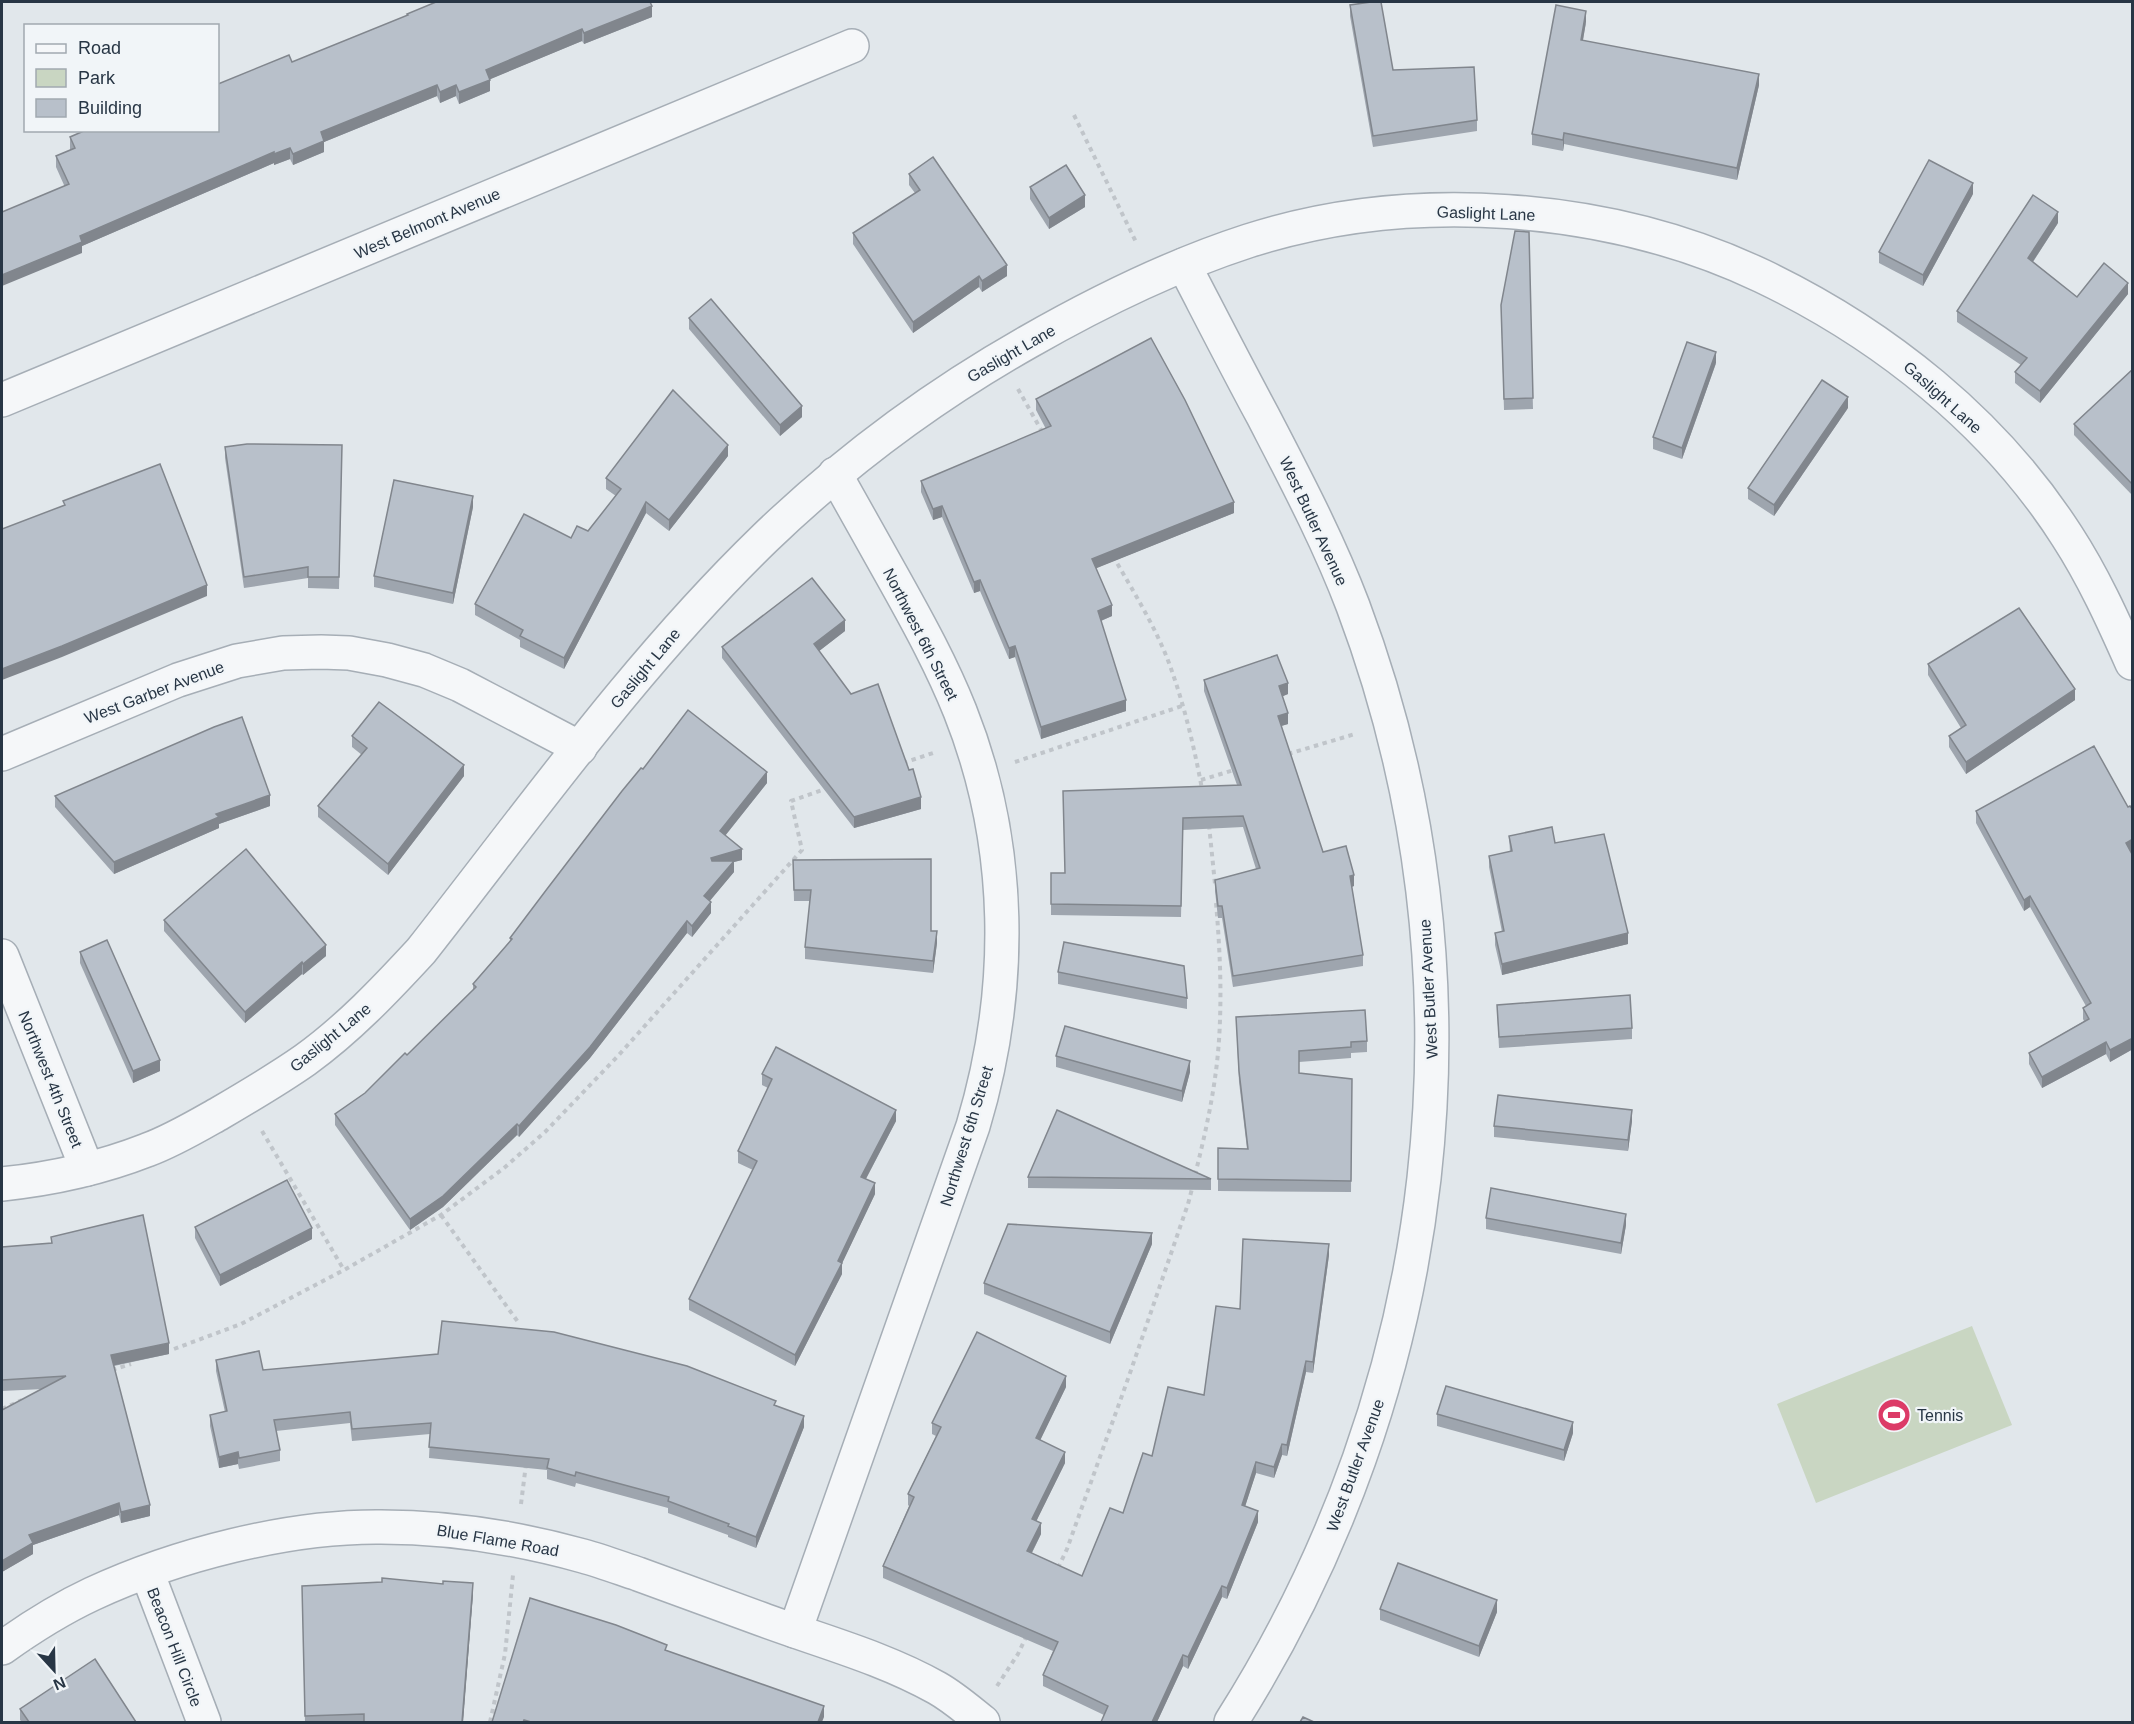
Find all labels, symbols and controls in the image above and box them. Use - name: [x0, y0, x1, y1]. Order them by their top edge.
- legend: [24, 24, 219, 132]
- text: Road: [78, 38, 121, 58]
- text: Park: [78, 68, 116, 88]
- text: Building: [78, 98, 142, 118]
- street label: West Belmont Avenue: [352, 185, 503, 262]
- street label: Gaslight Lane: [1436, 203, 1536, 224]
- street label: Gaslight Lane: [964, 321, 1058, 385]
- street label: Gaslight Lane: [1900, 358, 1985, 437]
- street label: West Butler Avenue: [1276, 454, 1351, 588]
- street label: Northwest 6th Street: [880, 565, 961, 704]
- street label: Gaslight Lane: [607, 625, 684, 712]
- street label: West Garber Avenue: [82, 658, 226, 727]
- street label: West Butler Avenue: [1416, 919, 1441, 1059]
- street label: Gaslight Lane: [287, 1000, 374, 1075]
- street label: Northwest 4th Street: [15, 1008, 86, 1150]
- street label: Northwest 6th Street: [937, 1063, 996, 1208]
- street label: West Butler Avenue: [1324, 1396, 1387, 1534]
- sports icon: Tennis: [1876, 1397, 1912, 1433]
- place label: Tennis: [1917, 1407, 1963, 1424]
- street label: Blue Flame Road: [436, 1521, 560, 1560]
- street label: Beacon Hill Circle: [144, 1585, 205, 1709]
- north arrow: [24, 1640, 84, 1700]
- text: N: [51, 1673, 68, 1693]

